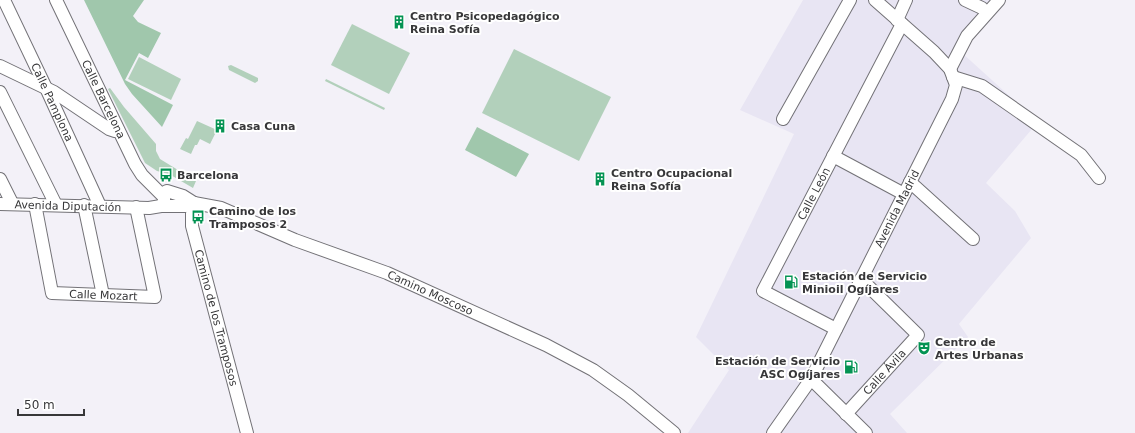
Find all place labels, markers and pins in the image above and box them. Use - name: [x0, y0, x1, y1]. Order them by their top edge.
- place label: Centro Psicopedagógico Reina Sofía: [410, 10, 560, 36]
- building icon: Centro Psicopedagógico Reina Sofía: [391, 14, 407, 30]
- building icon: Casa Cuna: [212, 118, 228, 134]
- place label: Casa Cuna: [231, 120, 295, 133]
- bus stop icon: Barcelona: [158, 167, 174, 183]
- place label: Centro Ocupacional Reina Sofía: [611, 167, 732, 193]
- place label: Barcelona: [177, 169, 239, 182]
- building icon: Centro Ocupacional Reina Sofía: [592, 171, 608, 187]
- place label: Camino de los Tramposos 2: [209, 205, 296, 231]
- bus stop icon: Camino de los Tramposos 2: [190, 209, 206, 225]
- place label: Estación de Servicio Minioil Ogíjares: [802, 270, 927, 296]
- fuel station icon: Estación de Servicio Minioil Ogíjares: [783, 274, 799, 290]
- place label: Centro de Artes Urbanas: [935, 336, 1024, 362]
- theatre icon: Centro de Artes Urbanas: [916, 340, 932, 356]
- place label: Estación de Servicio ASC Ogíjares: [715, 355, 840, 381]
- fuel station icon: Estación de Servicio ASC Ogíjares: [843, 359, 859, 375]

